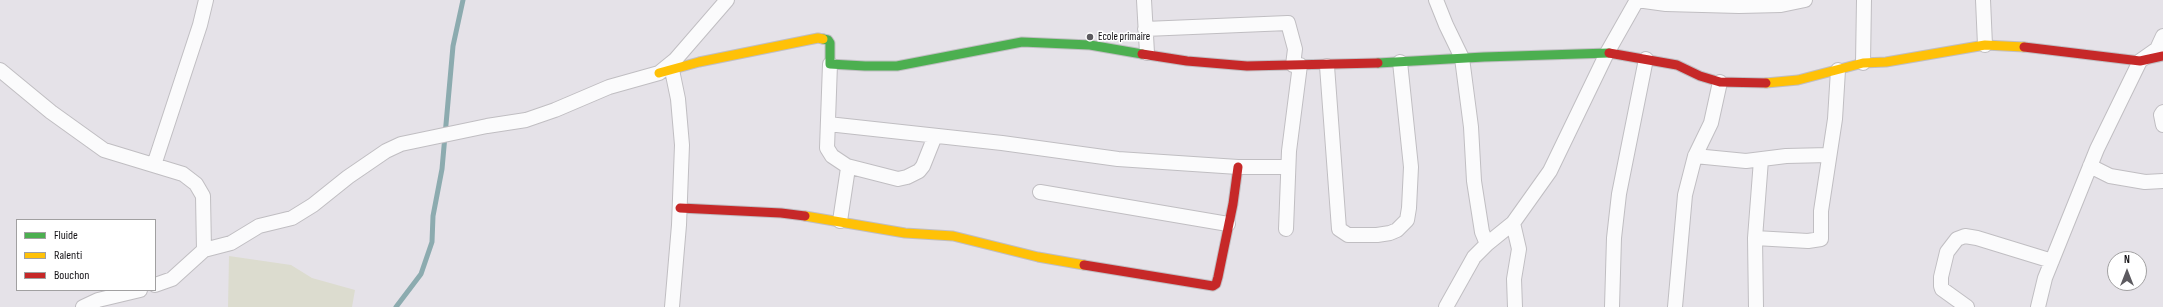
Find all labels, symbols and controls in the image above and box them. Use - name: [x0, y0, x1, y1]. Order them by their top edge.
- place label: Ecole primaire: [1098, 30, 1150, 44]
- marker: Ecole primaire: [1085, 32, 1095, 42]
- legend: [16, 219, 156, 291]
- text: Fluide: [54, 228, 78, 243]
- text: Ralenti: [54, 248, 82, 263]
- north arrow: [2107, 251, 2147, 291]
- text: N: [2124, 253, 2130, 266]
- text: Bouchon: [54, 268, 89, 283]

